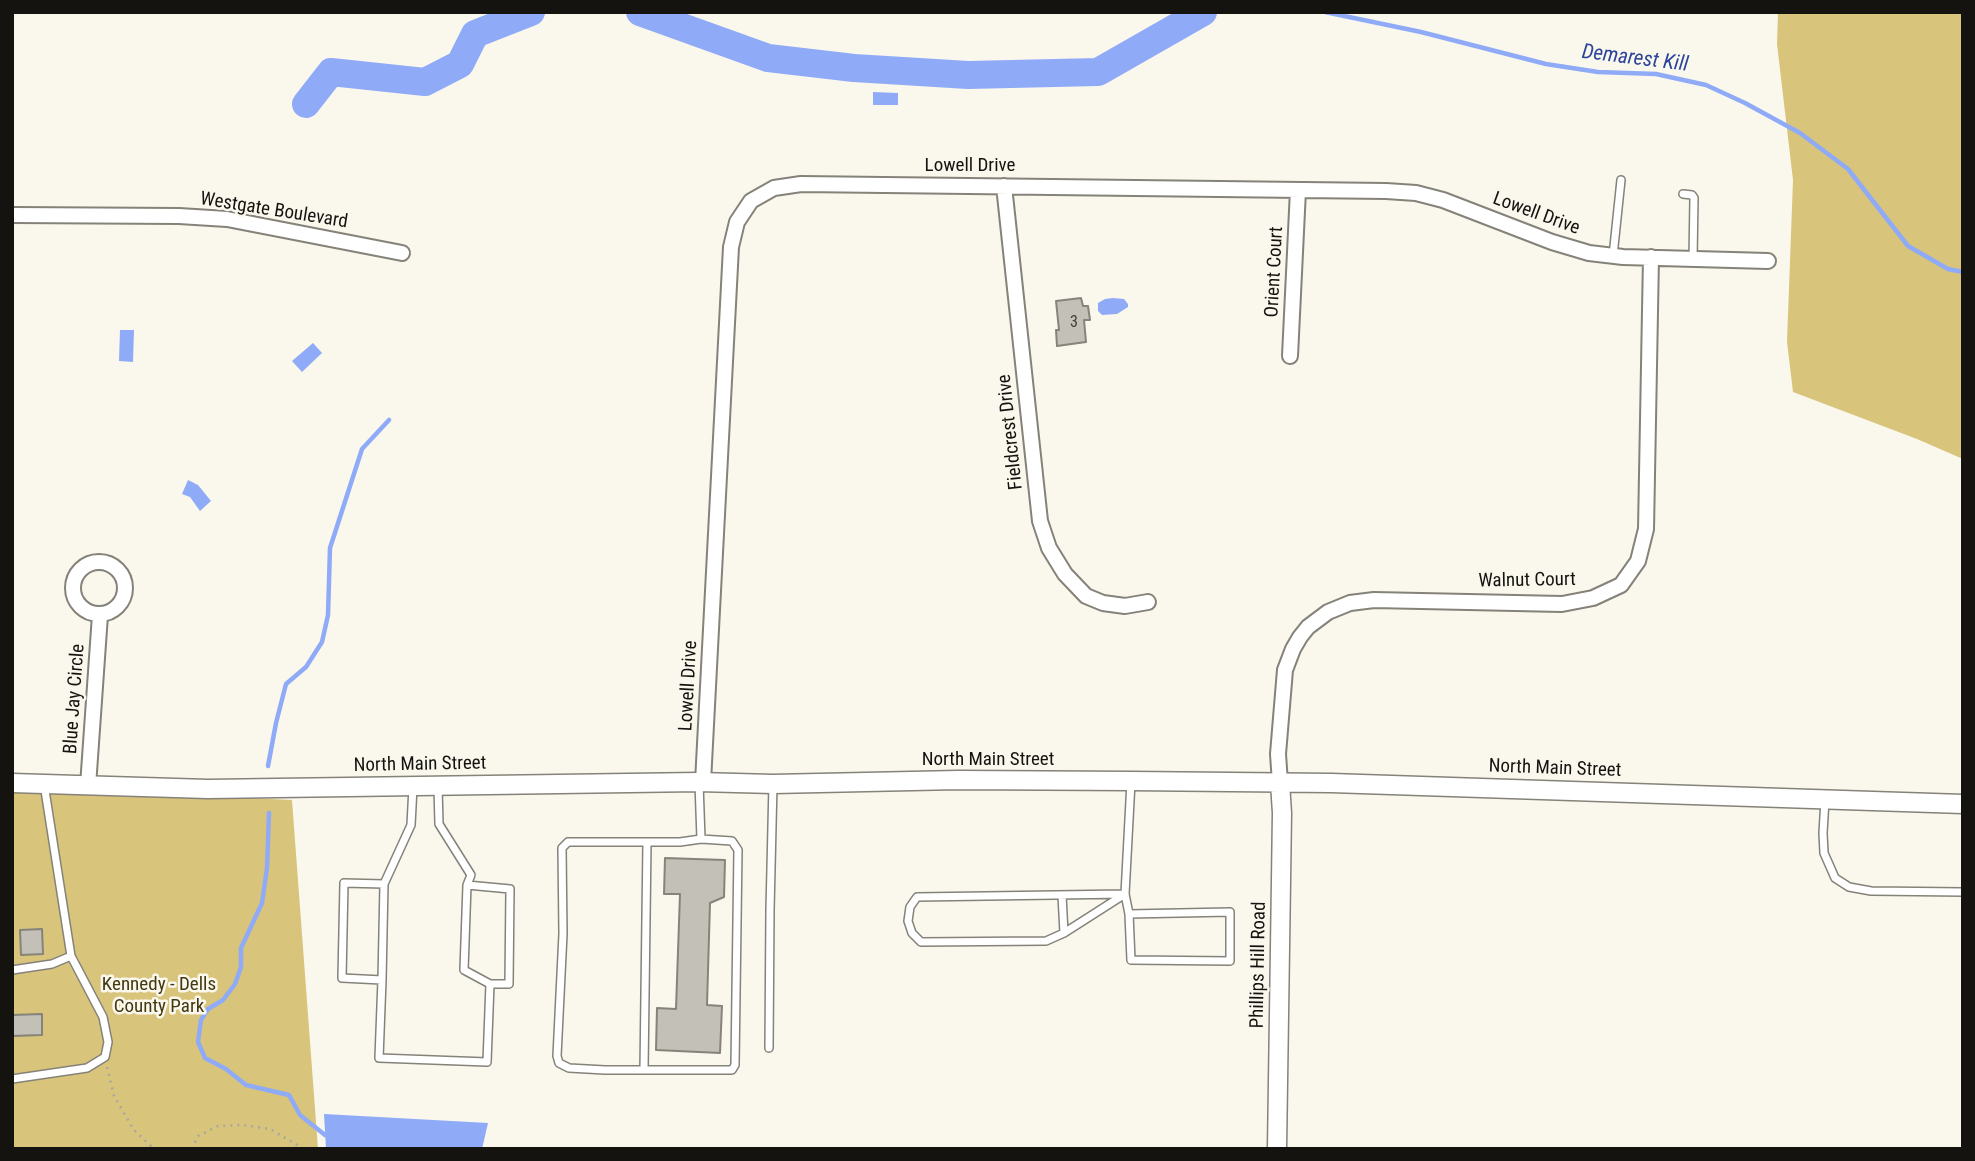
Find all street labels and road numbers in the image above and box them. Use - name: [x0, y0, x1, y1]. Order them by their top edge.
- street label: Lowell Drive: [925, 155, 1015, 177]
- street label: Westgate Boulevard: [199, 188, 349, 234]
- street label: Lowell Drive: [1489, 188, 1583, 240]
- street label: Orient Court: [1261, 226, 1289, 318]
- street label: Fieldcrest Drive: [994, 373, 1028, 491]
- street label: Walnut Court: [1478, 569, 1576, 593]
- street label: Lowell Drive: [675, 640, 703, 732]
- street label: Blue Jay Circle: [60, 643, 90, 755]
- street label: North Main Street: [922, 749, 1054, 771]
- street label: North Main Street: [354, 752, 486, 778]
- street label: North Main Street: [1488, 755, 1622, 783]
- street label: Phillips Hill Road: [1246, 901, 1272, 1029]

